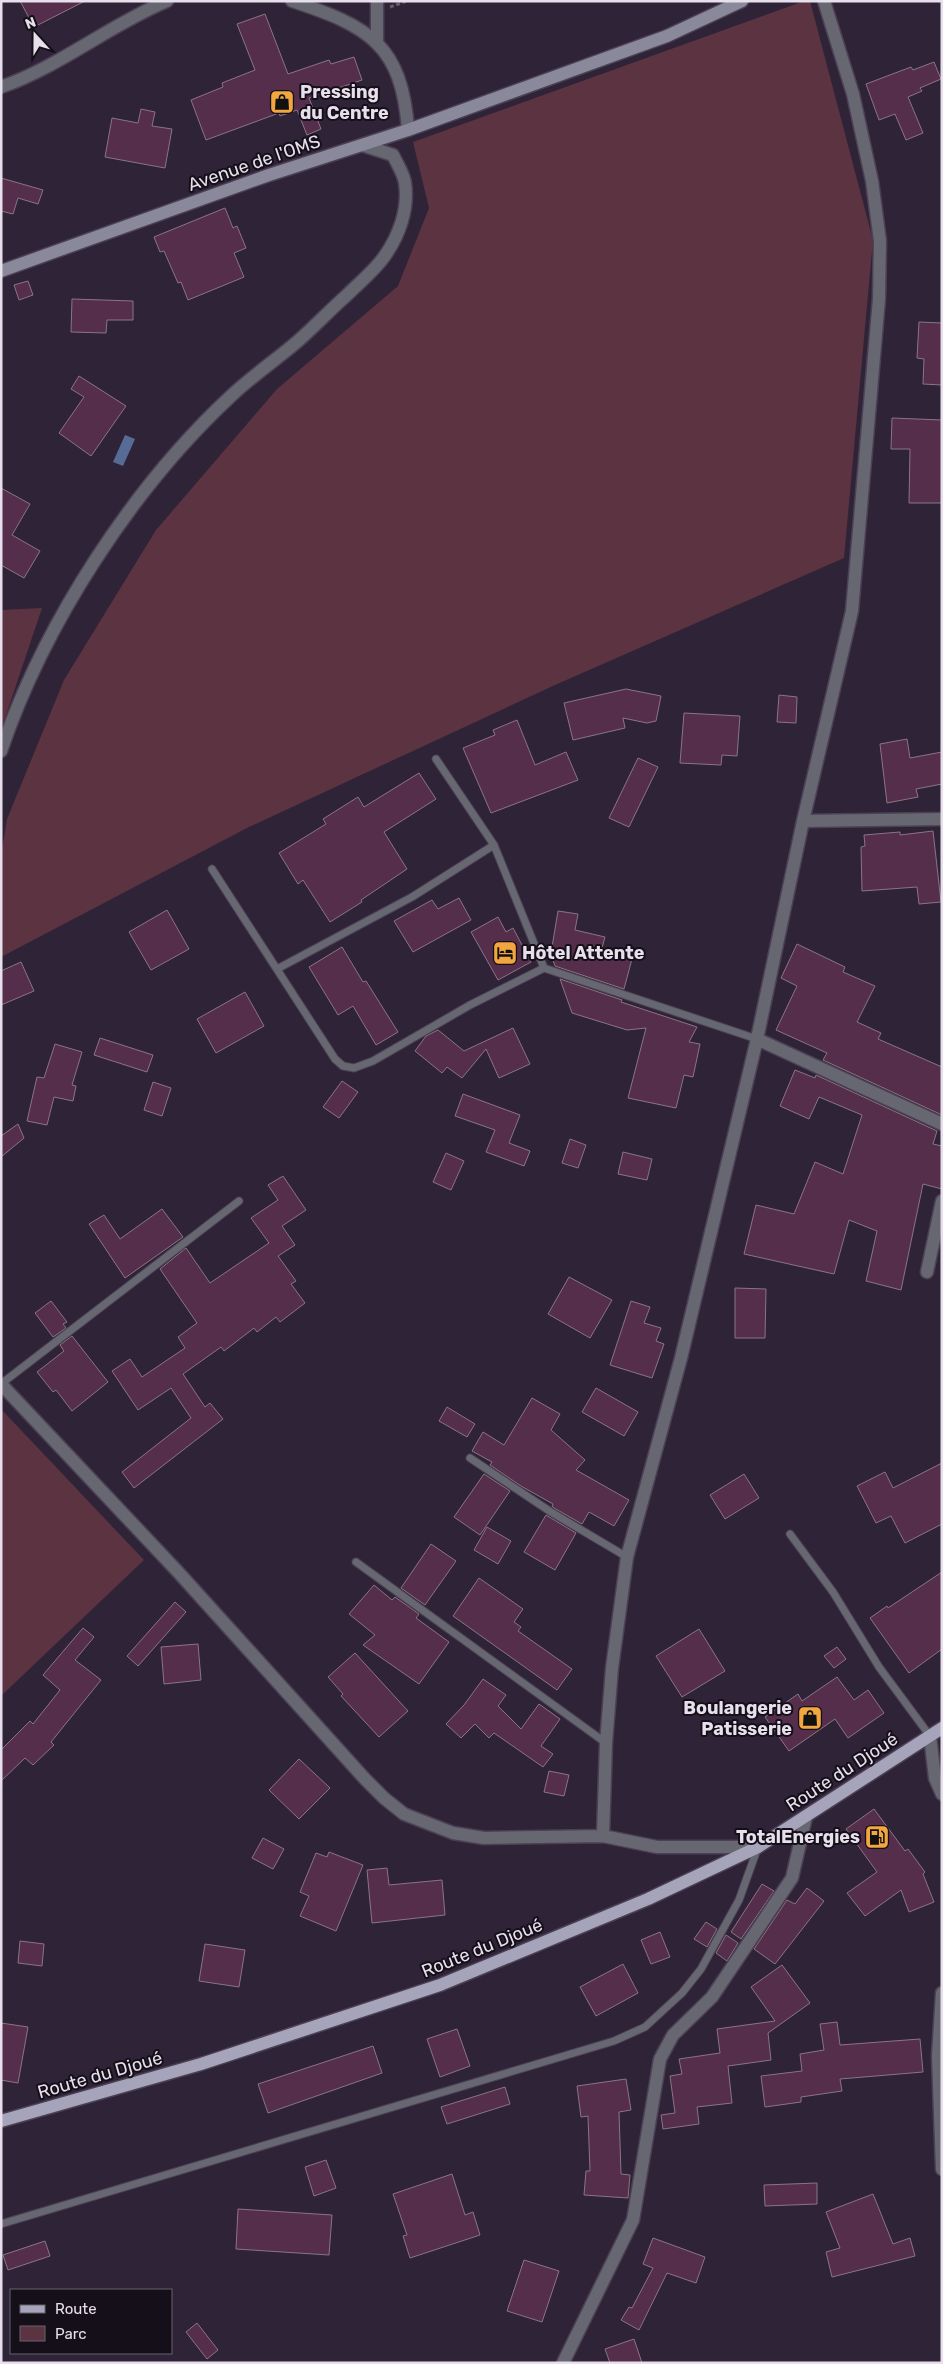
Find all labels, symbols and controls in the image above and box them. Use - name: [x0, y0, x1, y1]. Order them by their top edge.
- north arrow: [10, 10, 60, 60]
- text: N: [23, 14, 38, 33]
- place label: Pressing du Centre: [300, 81, 389, 124]
- shop icon: Pressing du Centre: [269, 89, 295, 115]
- street label: Avenue de l'OMS: [185, 130, 323, 196]
- hotel icon: Hôtel Attente: [492, 940, 518, 966]
- place label: Hôtel Attente: [522, 942, 645, 964]
- place label: Boulangerie Patisserie: [683, 1697, 792, 1740]
- shop icon: Boulangerie Patisserie: [797, 1705, 823, 1731]
- street label: Route du Djoué: [782, 1728, 902, 1816]
- fuel station icon: TotalEnergies: [864, 1824, 890, 1850]
- place label: TotalEnergies: [736, 1826, 860, 1848]
- street label: Route du Djoué: [418, 1914, 546, 1982]
- street label: Route du Djoué: [35, 2047, 165, 2103]
- legend: [10, 2289, 172, 2354]
- text: Route: [55, 2300, 97, 2318]
- text: Parc: [55, 2325, 87, 2343]

